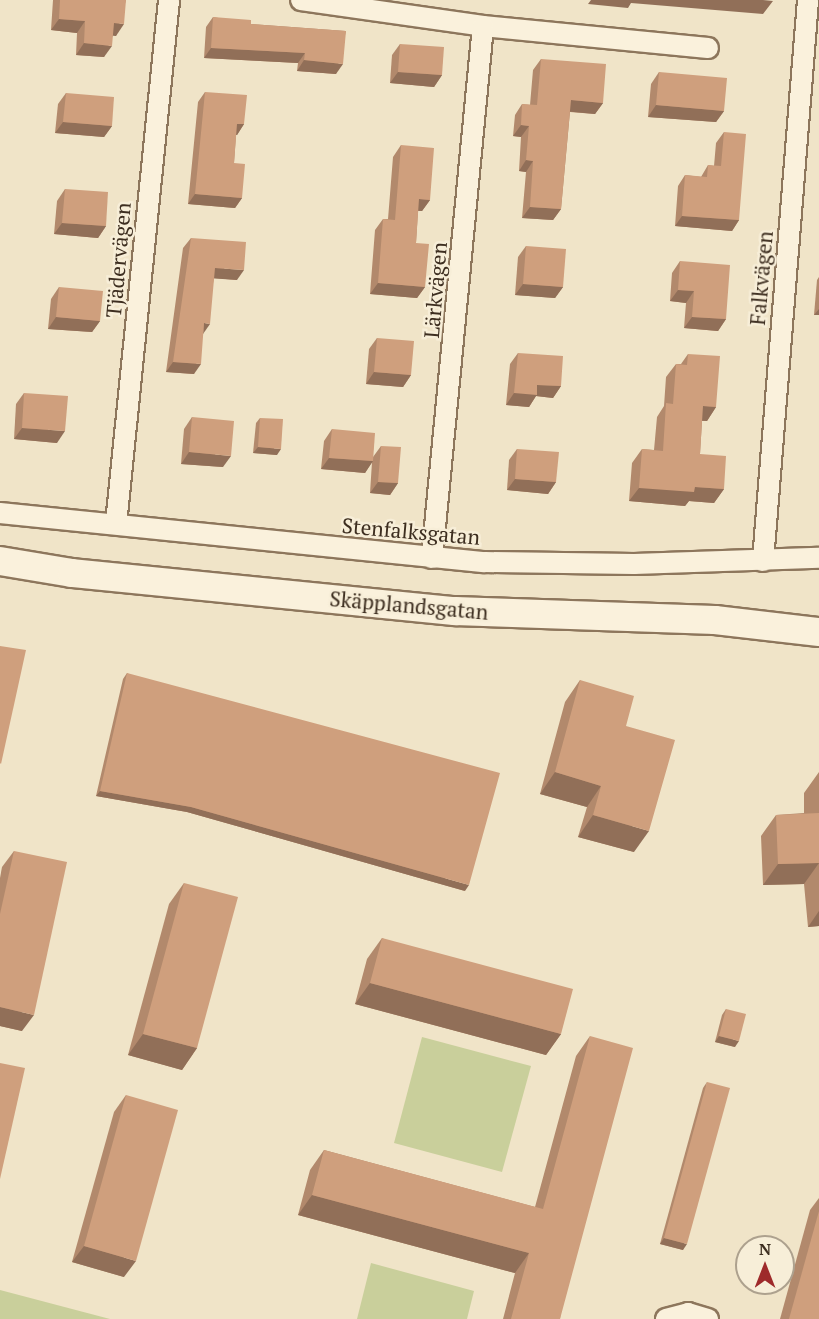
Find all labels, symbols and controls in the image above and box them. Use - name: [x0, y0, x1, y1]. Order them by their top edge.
- street label: Tjädervägen: [100, 201, 136, 319]
- street label: Falkvägen: [744, 230, 778, 326]
- street label: Lärkvägen: [418, 241, 452, 339]
- street label: Stenfalksgatan: [341, 512, 481, 550]
- street label: Skäpplandsgatan: [329, 586, 489, 624]
- north arrow: [735, 1235, 795, 1295]
- text: N: [759, 1238, 771, 1260]

